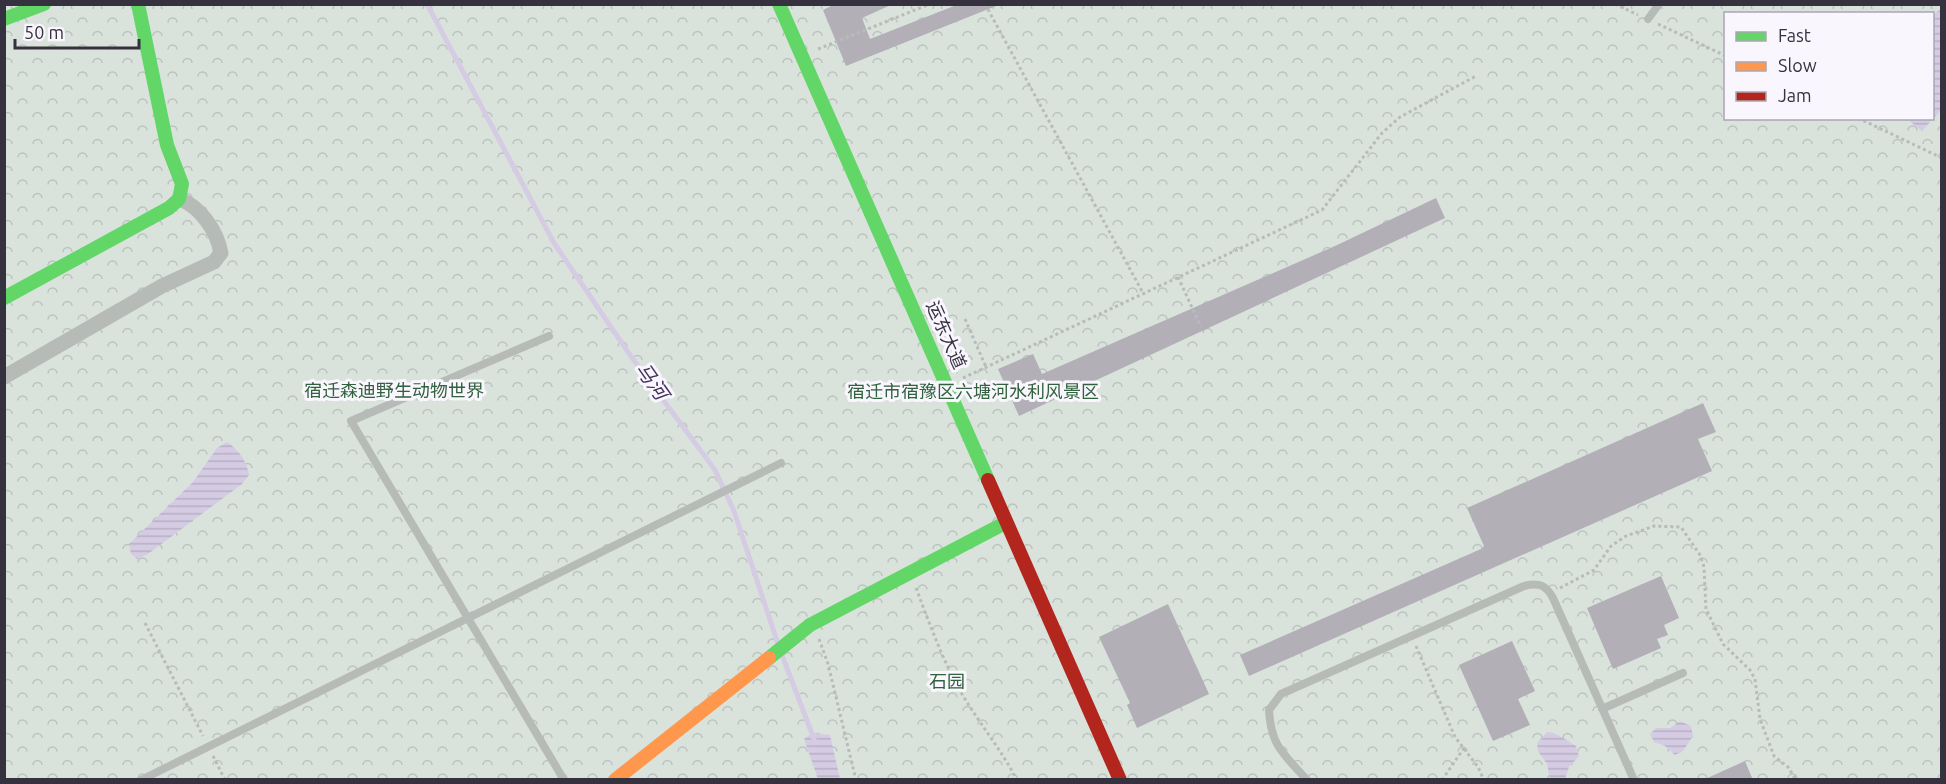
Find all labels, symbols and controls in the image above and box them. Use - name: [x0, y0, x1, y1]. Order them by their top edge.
- scale bar: [15, 12, 140, 50]
- legend: [1724, 12, 1934, 120]
- text: 50 m: [24, 22, 64, 42]
- text: Fast: [1778, 25, 1811, 45]
- text: Slow: [1778, 55, 1817, 75]
- text: Jam: [1778, 85, 1812, 105]
- street label: 运东大道: [923, 298, 971, 372]
- water label: 马河: [632, 358, 676, 407]
- park label: 宿迁森迪野生动物世界: [304, 380, 484, 400]
- park label: 宿迁市宿豫区六塘河水利风景区: [847, 381, 1099, 401]
- park label: 石园: [929, 671, 965, 691]

